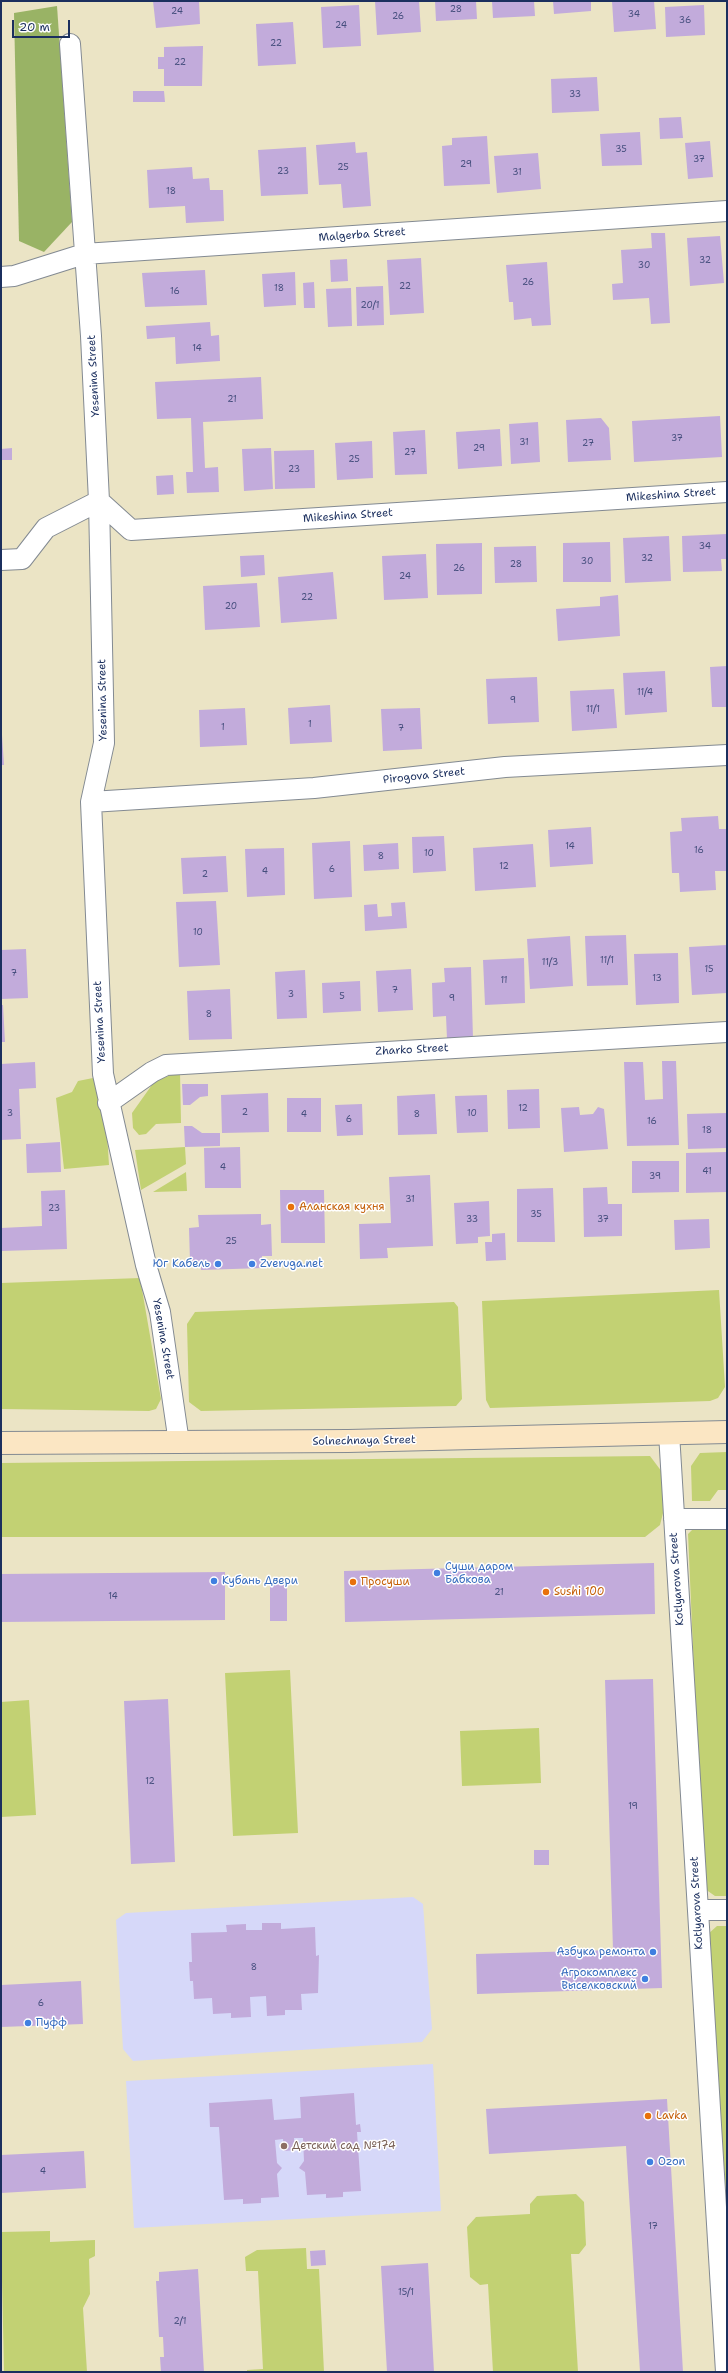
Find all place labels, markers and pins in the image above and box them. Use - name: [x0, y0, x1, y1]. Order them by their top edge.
- place label: Аланская кухня: [299, 1200, 385, 1214]
- marker: Аланская кухня: [286, 1202, 296, 1212]
- place label: Юг Кабель: [153, 1257, 210, 1271]
- place label: Zveruga.net: [260, 1257, 323, 1271]
- marker: Юг Кабель: [213, 1259, 223, 1269]
- marker: Zveruga.net: [247, 1259, 257, 1269]
- place label: Суши даром Бабкова: [445, 1560, 513, 1586]
- marker: Суши даром Бабкова: [432, 1568, 442, 1578]
- place label: Кубань Двери: [222, 1574, 298, 1588]
- place label: Просуши: [361, 1575, 410, 1589]
- marker: Кубань Двери: [209, 1576, 219, 1586]
- marker: Просуши: [348, 1577, 358, 1587]
- place label: Sushi 100: [554, 1585, 605, 1599]
- marker: Sushi 100: [541, 1587, 551, 1597]
- place label: Азбука ремонта: [556, 1945, 645, 1959]
- marker: Азбука ремонта: [648, 1947, 658, 1957]
- place label: Агрокомплекс Выселковский: [561, 1966, 637, 1992]
- marker: Агрокомплекс Выселковский: [640, 1974, 650, 1984]
- place label: Пуфф: [36, 2016, 67, 2030]
- marker: Пуфф: [23, 2018, 33, 2028]
- place label: Lavka: [656, 2109, 687, 2123]
- marker: Lavka: [643, 2111, 653, 2121]
- place label: Детский сад №174: [292, 2139, 396, 2153]
- marker: Детский сад №174: [279, 2141, 289, 2151]
- place label: Ozon: [658, 2155, 685, 2169]
- marker: Ozon: [645, 2157, 655, 2167]

